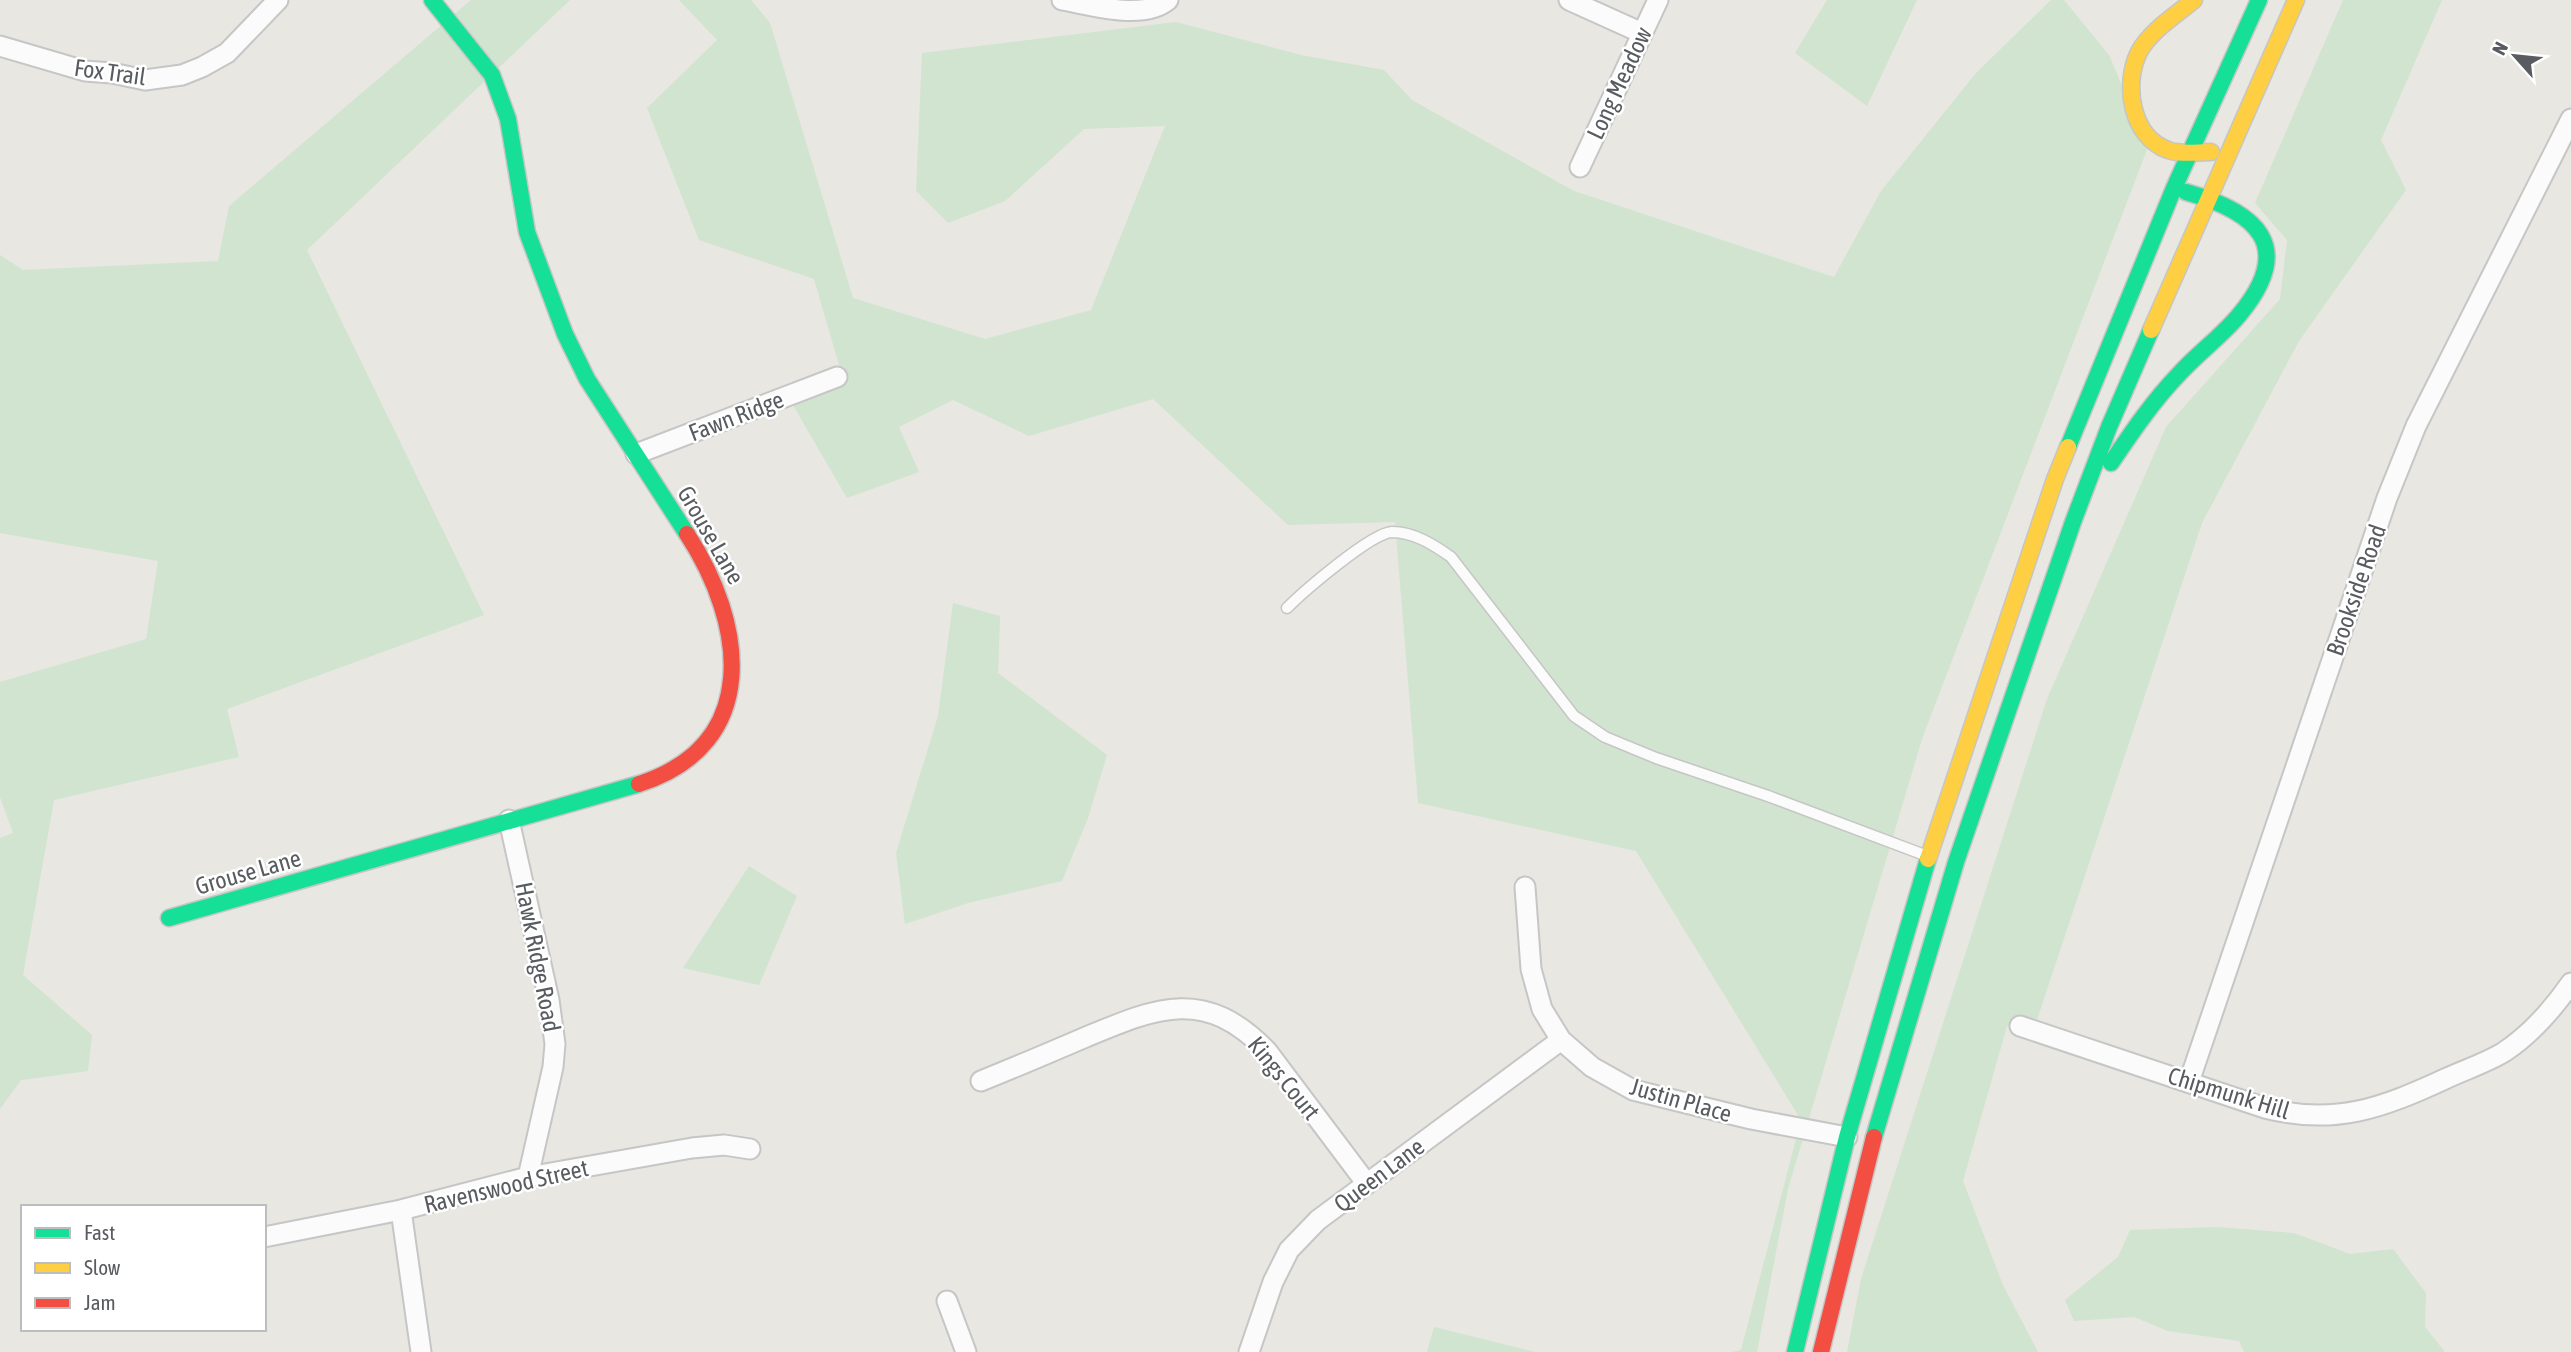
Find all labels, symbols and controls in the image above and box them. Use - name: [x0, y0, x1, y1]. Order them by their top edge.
- north arrow: [2480, 21, 2550, 91]
- street label: Long Meadow: [1581, 23, 1657, 143]
- text: N: [2488, 38, 2512, 58]
- street label: Fox Trail: [72, 54, 148, 90]
- street label: Fawn Ridge: [685, 386, 787, 446]
- street label: Grouse Lane: [672, 481, 750, 589]
- street label: Brookside Road: [2321, 521, 2391, 659]
- street label: Grouse Lane: [192, 844, 304, 900]
- street label: Hawk Ridge Road: [510, 880, 566, 1034]
- street label: Kings Court: [1243, 1031, 1326, 1125]
- street label: Chipmunk Hill: [2165, 1062, 2294, 1124]
- street label: Justin Place: [1627, 1073, 1735, 1127]
- street label: Queen Lane: [1329, 1133, 1429, 1217]
- street label: Ravenswood Street: [421, 1154, 591, 1218]
- legend: [21, 1205, 266, 1331]
- text: Fast: [84, 1220, 115, 1244]
- text: Slow: [84, 1255, 121, 1279]
- text: Jam: [84, 1290, 116, 1314]

